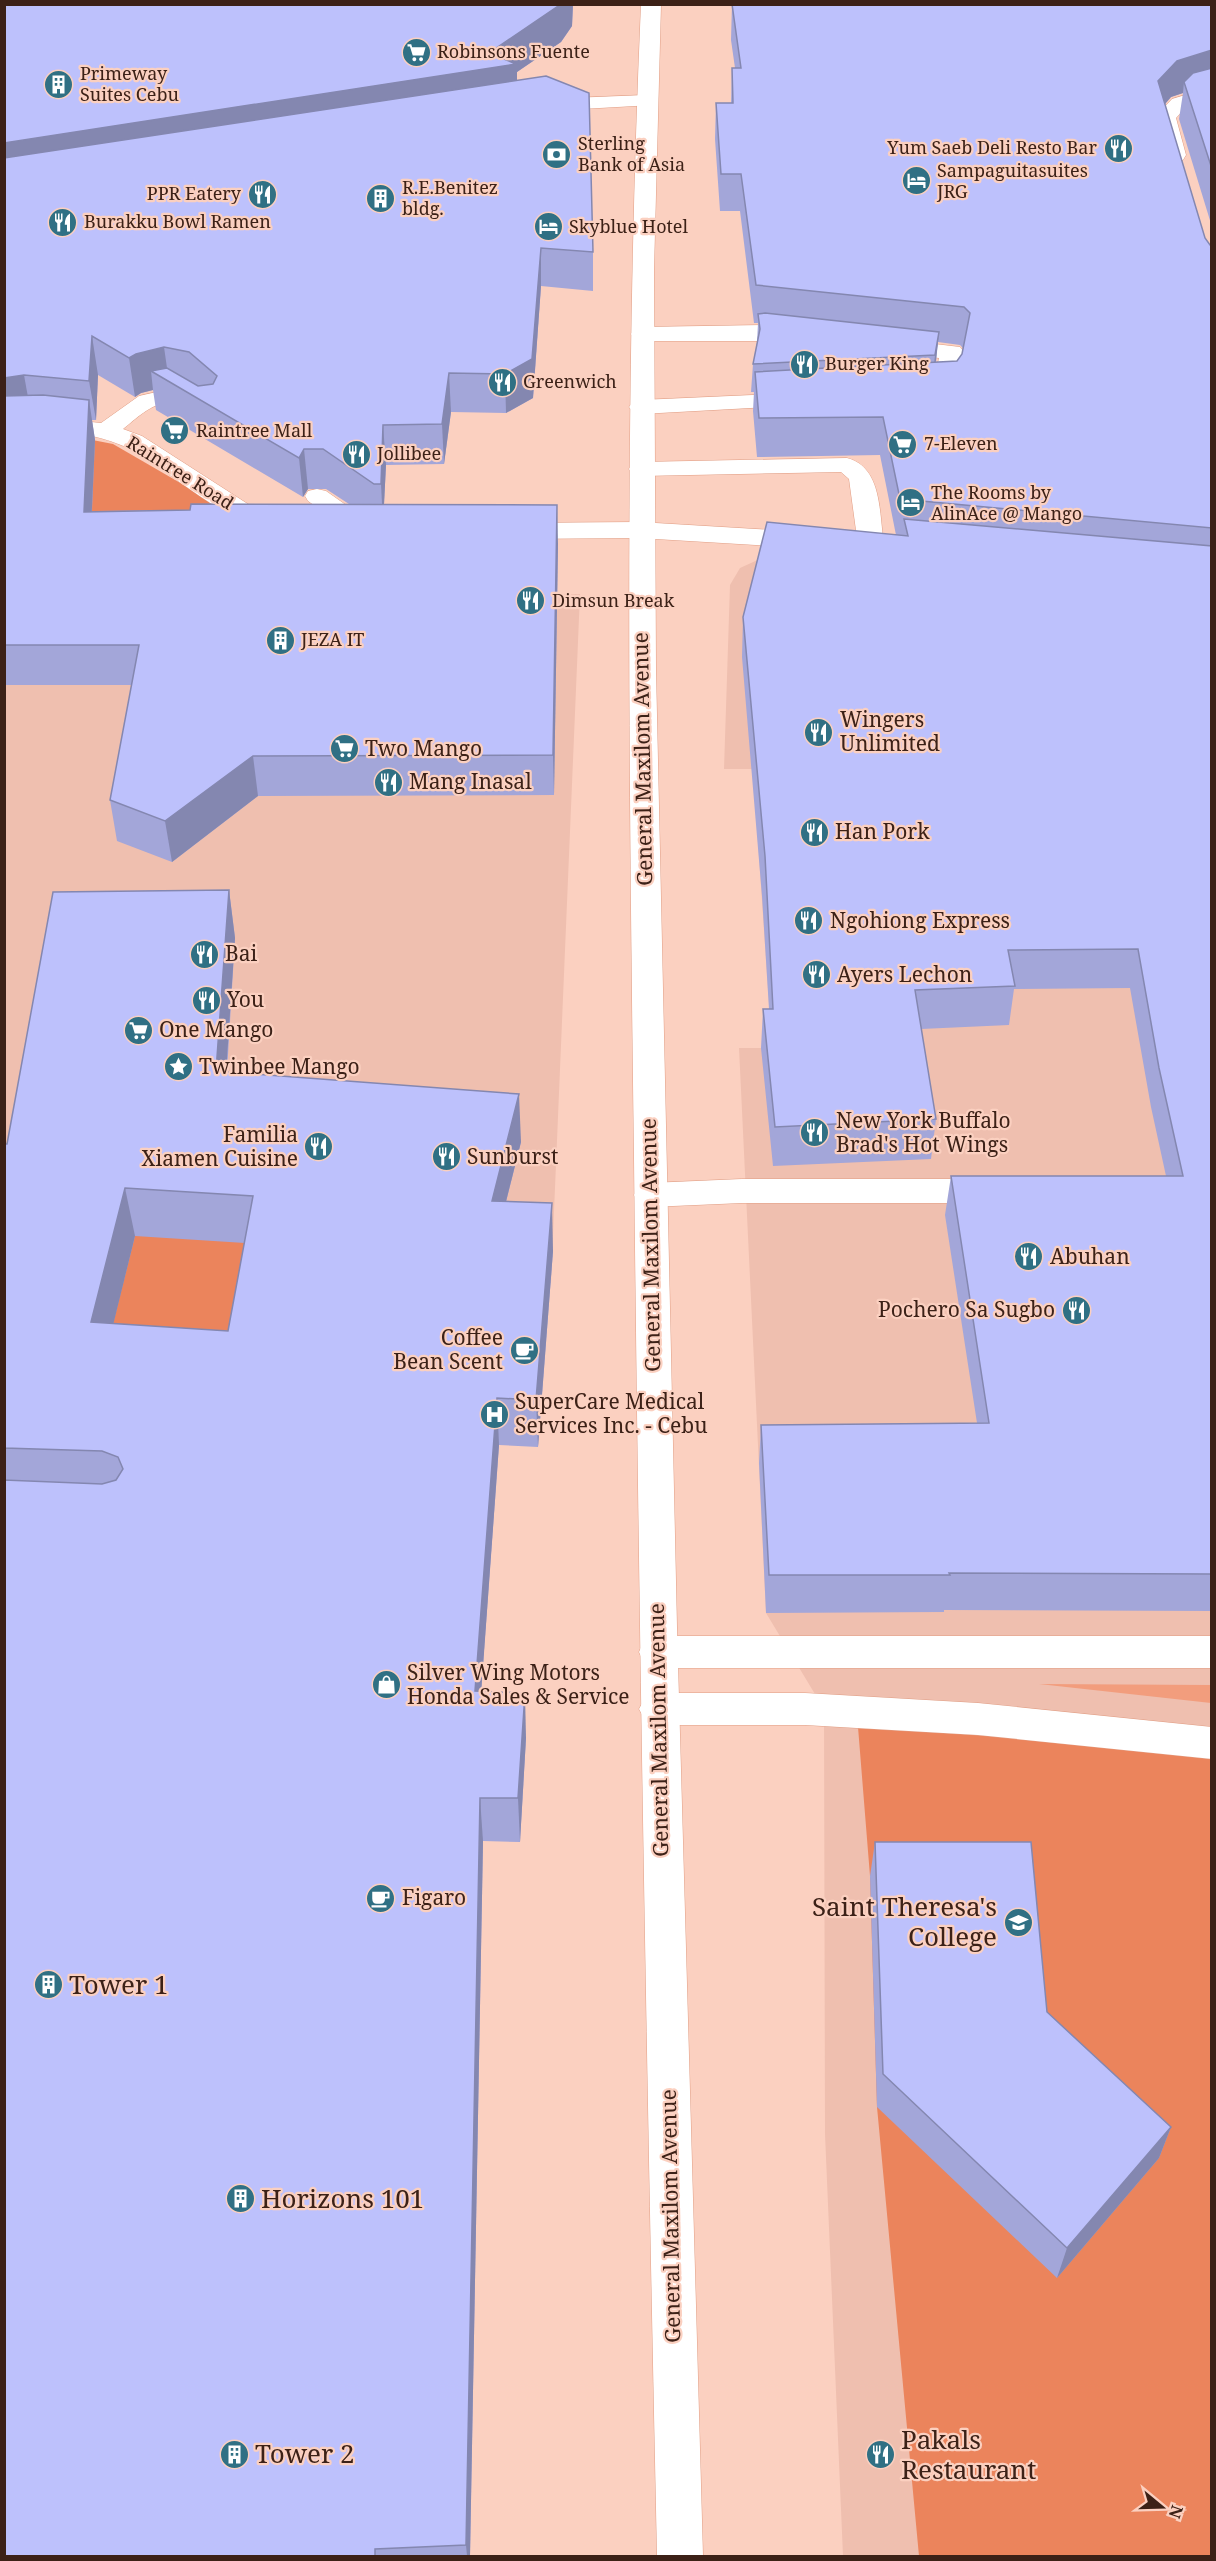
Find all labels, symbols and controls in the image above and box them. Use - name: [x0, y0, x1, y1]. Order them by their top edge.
- supermarket icon: Robinsons Fuente: [400, 36, 432, 68]
- place label: Robinsons Fuente: [437, 39, 590, 63]
- place label: Primeway Suites Cebu: [80, 61, 179, 106]
- building icon: Primeway Suites Cebu: [43, 68, 75, 100]
- place label: Sterling Bank of Asia: [578, 131, 685, 176]
- restaurant icon: Yum Saeb Deli Resto Bar: [1102, 132, 1134, 164]
- place label: Yum Saeb Deli Resto Bar: [886, 135, 1098, 159]
- bank icon: Sterling Bank of Asia: [541, 138, 573, 170]
- place label: Sampaguitasuites JRG: [936, 158, 1088, 203]
- hotel icon: Sampaguitasuites JRG: [900, 165, 932, 197]
- place label: R.E.Benitez bldg.: [402, 175, 498, 220]
- restaurant icon: PPR Eatery: [246, 178, 278, 210]
- place label: PPR Eatery: [147, 181, 242, 205]
- building icon: R.E.Benitez bldg.: [365, 182, 397, 214]
- restaurant icon: Burakku Bowl Ramen: [47, 206, 79, 238]
- place label: Burakku Bowl Ramen: [84, 209, 271, 233]
- hotel icon: Skyblue Hotel: [532, 211, 564, 243]
- place label: Skyblue Hotel: [569, 214, 688, 238]
- restaurant icon: Burger King: [788, 348, 820, 380]
- place label: Burger King: [825, 351, 929, 375]
- restaurant icon: Greenwich: [486, 366, 518, 398]
- place label: Greenwich: [523, 369, 617, 393]
- supermarket icon: Raintree Mall: [159, 415, 191, 447]
- place label: Raintree Mall: [196, 418, 313, 442]
- supermarket icon: 7-Eleven: [887, 428, 919, 460]
- street label: Raintree Road: [123, 430, 238, 515]
- place label: 7-Eleven: [924, 431, 998, 455]
- restaurant icon: Jollibee: [340, 438, 372, 470]
- place label: Jollibee: [376, 441, 441, 465]
- place label: The Rooms by AlinAce @ Mango: [931, 480, 1082, 525]
- hotel icon: The Rooms by AlinAce @ Mango: [894, 487, 926, 519]
- restaurant icon: Dimsun Break: [515, 585, 547, 617]
- place label: Dimsun Break: [552, 588, 675, 612]
- building icon: JEZA IT: [264, 624, 296, 656]
- place label: JEZA IT: [300, 627, 364, 651]
- street label: General Maxilom Avenue: [626, 632, 658, 886]
- place label: Wingers Unlimited: [840, 705, 940, 757]
- restaurant icon: Wingers Unlimited: [803, 716, 835, 748]
- supermarket icon: Two Mango: [328, 733, 360, 765]
- place label: Two Mango: [365, 734, 482, 762]
- restaurant icon: Mang Inasal: [372, 766, 404, 798]
- place label: Mang Inasal: [409, 767, 532, 795]
- restaurant icon: Han Pork: [798, 816, 830, 848]
- place label: Han Pork: [835, 817, 930, 845]
- restaurant icon: Ngohiong Express: [793, 905, 825, 937]
- place label: Ngohiong Express: [830, 906, 1010, 934]
- restaurant icon: Bai: [188, 938, 220, 970]
- place label: Bai: [225, 939, 258, 967]
- restaurant icon: Ayers Lechon: [800, 959, 832, 991]
- place label: Ayers Lechon: [837, 960, 972, 988]
- restaurant icon: You: [190, 984, 222, 1016]
- place label: You: [226, 985, 264, 1013]
- supermarket icon: One Mango: [122, 1014, 154, 1046]
- place label: One Mango: [159, 1015, 273, 1043]
- place icon: Twinbee Mango: [162, 1051, 194, 1083]
- place label: Twinbee Mango: [199, 1052, 360, 1080]
- place label: New York Buffalo Brad's Hot Wings: [836, 1106, 1011, 1158]
- restaurant icon: New York Buffalo Brad's Hot Wings: [799, 1117, 831, 1149]
- street label: General Maxilom Avenue: [634, 1118, 666, 1372]
- place label: Familia Xiamen Cuisine: [142, 1120, 298, 1172]
- restaurant icon: Familia Xiamen Cuisine: [303, 1131, 335, 1163]
- restaurant icon: Sunburst: [430, 1141, 462, 1173]
- place label: Sunburst: [467, 1142, 558, 1170]
- restaurant icon: Abuhan: [1013, 1241, 1045, 1273]
- place label: Abuhan: [1050, 1242, 1130, 1270]
- restaurant icon: Pochero Sa Sugbo: [1060, 1294, 1092, 1326]
- place label: Pochero Sa Sugbo: [878, 1295, 1055, 1323]
- place label: Coffee Bean Scent: [393, 1323, 503, 1375]
- cafe icon: Coffee Bean Scent: [508, 1334, 540, 1366]
- place label: SuperCare Medical Services Inc. - Cebu: [515, 1387, 708, 1439]
- hospital icon: SuperCare Medical Services Inc. - Cebu: [478, 1398, 510, 1430]
- street label: General Maxilom Avenue: [642, 1603, 674, 1857]
- place label: Silver Wing Motors Honda Sales & Service: [407, 1658, 629, 1710]
- shop icon: Silver Wing Motors Honda Sales & Service: [370, 1669, 402, 1701]
- cafe icon: Figaro: [365, 1882, 397, 1914]
- place label: Figaro: [402, 1883, 466, 1911]
- place label: Saint Theresa's College: [812, 1888, 997, 1954]
- school or university icon: Saint Theresa's College: [1002, 1906, 1034, 1938]
- place label: Tower 1: [69, 1966, 169, 2002]
- building icon: Tower 1: [32, 1969, 64, 2001]
- street label: General Maxilom Avenue: [654, 2089, 686, 2343]
- place label: Horizons 101: [261, 2180, 424, 2216]
- building icon: Horizons 101: [224, 2183, 256, 2215]
- place label: Pakals Restaurant: [901, 2421, 1036, 2487]
- place label: Tower 2: [255, 2435, 355, 2471]
- building icon: Tower 2: [218, 2438, 250, 2470]
- restaurant icon: Pakals Restaurant: [864, 2439, 896, 2471]
- north arrow: [1132, 2477, 1192, 2537]
- text: N: [1164, 2502, 1189, 2522]

